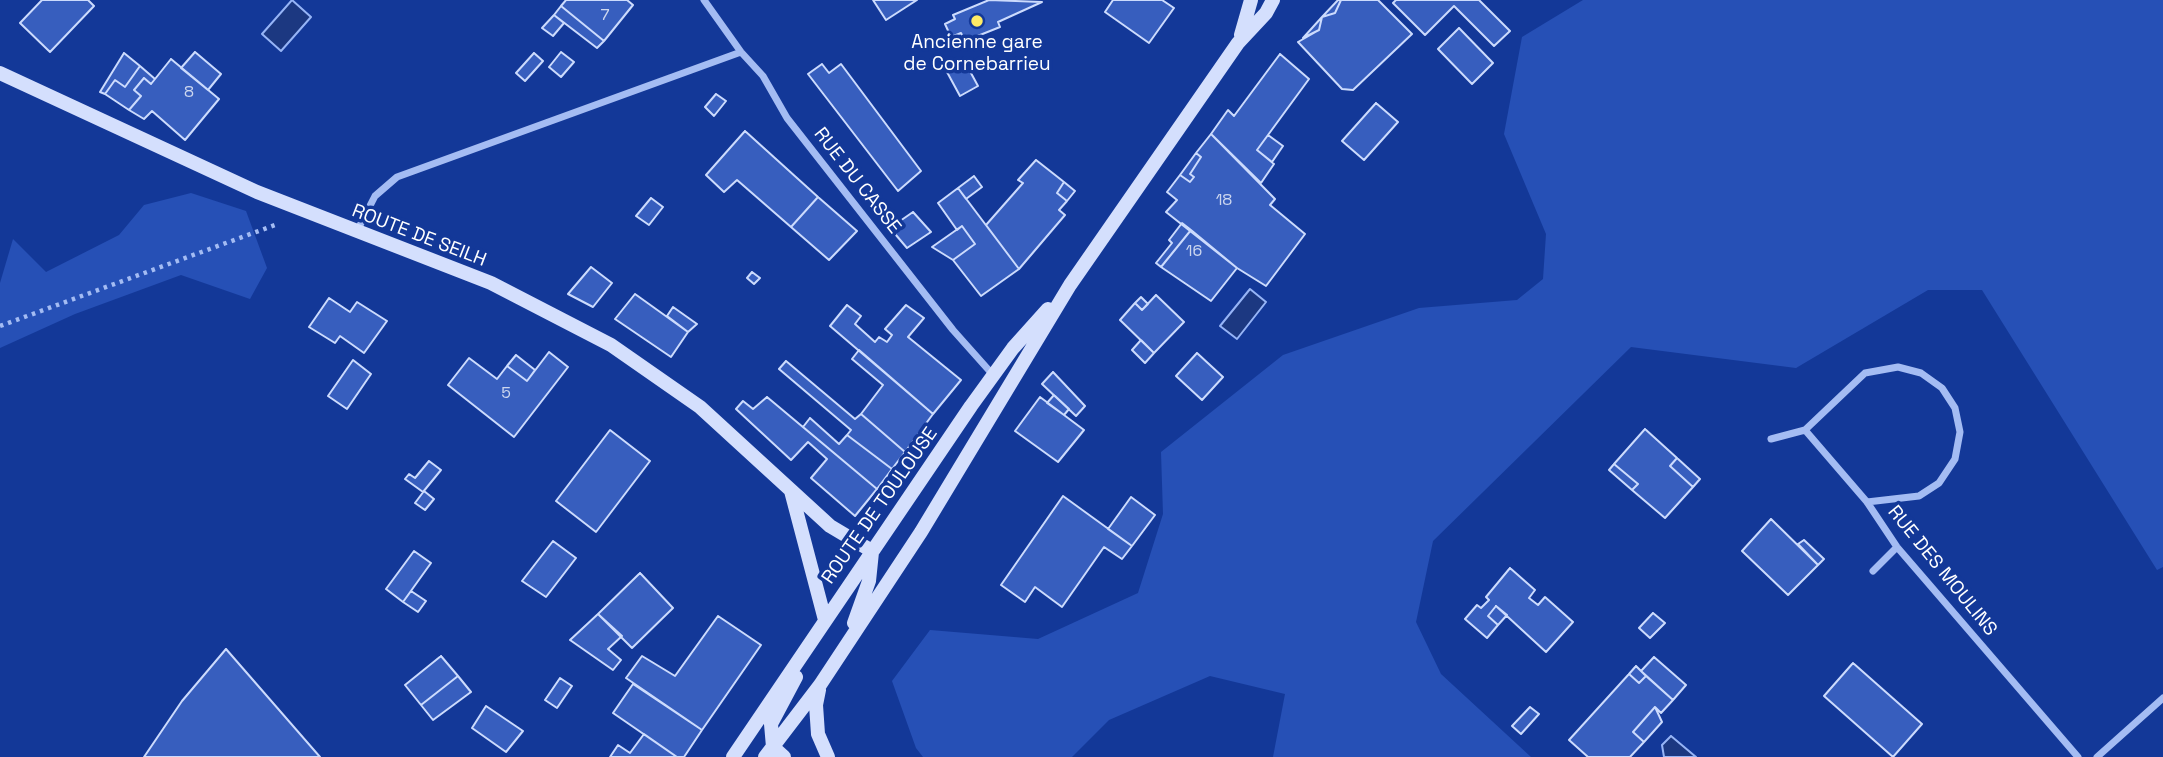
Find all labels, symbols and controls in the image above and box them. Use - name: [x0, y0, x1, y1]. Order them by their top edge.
- house number: 7: [600, 6, 610, 26]
- marker: Ancienne gare de Cornebarrieu: [969, 13, 985, 29]
- place label: Ancienne gare de Cornebarrieu: [903, 32, 1051, 76]
- house number: 8: [184, 83, 194, 103]
- street label: RUE DU CASSE: [809, 123, 905, 239]
- house number: 18: [1216, 191, 1232, 211]
- street label: ROUTE DE SEILH: [349, 200, 489, 272]
- house number: 16: [1186, 242, 1202, 262]
- house number: 5: [501, 384, 511, 404]
- street label: ROUTE DE TOULOUSE: [817, 423, 943, 589]
- street label: RUE DES MOULINS: [1882, 501, 2002, 641]

